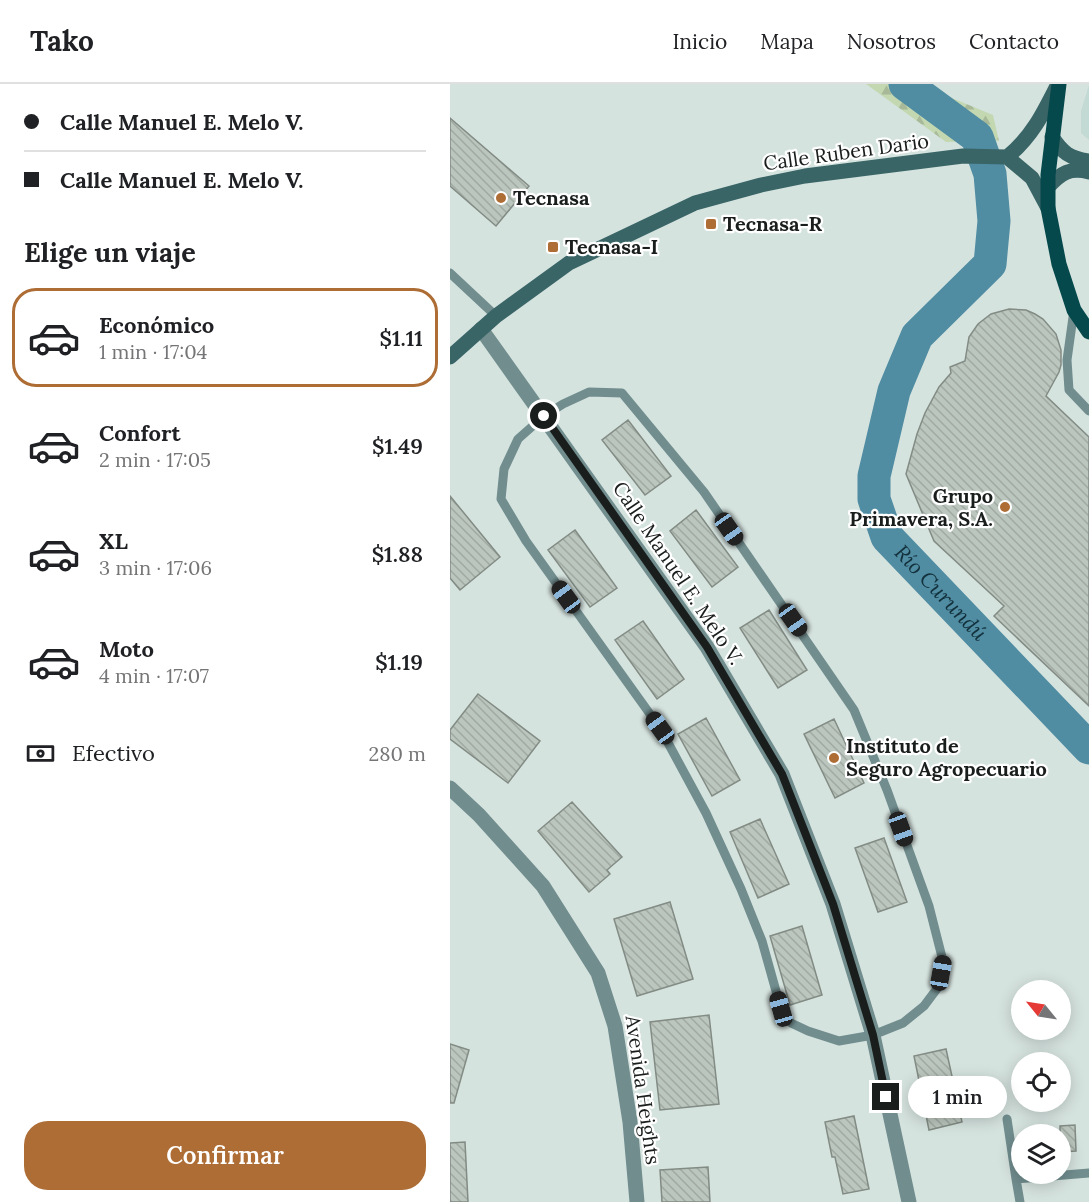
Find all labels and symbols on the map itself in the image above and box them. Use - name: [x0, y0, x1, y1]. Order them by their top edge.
- street label: Calle Ruben Dario: [762, 128, 930, 175]
- place label: Tecnasa: [513, 185, 590, 210]
- marker: Tecnasa: [494, 191, 508, 205]
- place label: Tecnasa-R: [723, 211, 822, 236]
- marker: Tecnasa-R: [704, 217, 718, 231]
- place label: Tecnasa-I: [565, 234, 658, 259]
- marker: Tecnasa-I: [546, 240, 560, 254]
- route start: [530, 402, 557, 429]
- street label: Calle Manuel E. Melo V.: [608, 476, 749, 669]
- place label: Grupo Primavera, S.A.: [849, 483, 993, 531]
- marker: Grupo Primavera, S.A.: [998, 500, 1012, 514]
- car: [711, 509, 747, 549]
- water label: Río Curundú: [889, 539, 993, 646]
- car: [548, 577, 584, 617]
- car: [775, 600, 811, 640]
- car: [642, 708, 678, 748]
- place label: Instituto de Seguro Agropecuario: [846, 733, 1047, 781]
- marker: Instituto de Seguro Agropecuario: [827, 751, 841, 765]
- car: [886, 809, 916, 849]
- car: [929, 954, 953, 992]
- north arrow: [1011, 980, 1071, 1040]
- car: [767, 989, 795, 1029]
- street label: Avenida Heights: [621, 1013, 666, 1166]
- callout: 1 min: [907, 1076, 1006, 1118]
- route end: [872, 1083, 899, 1110]

